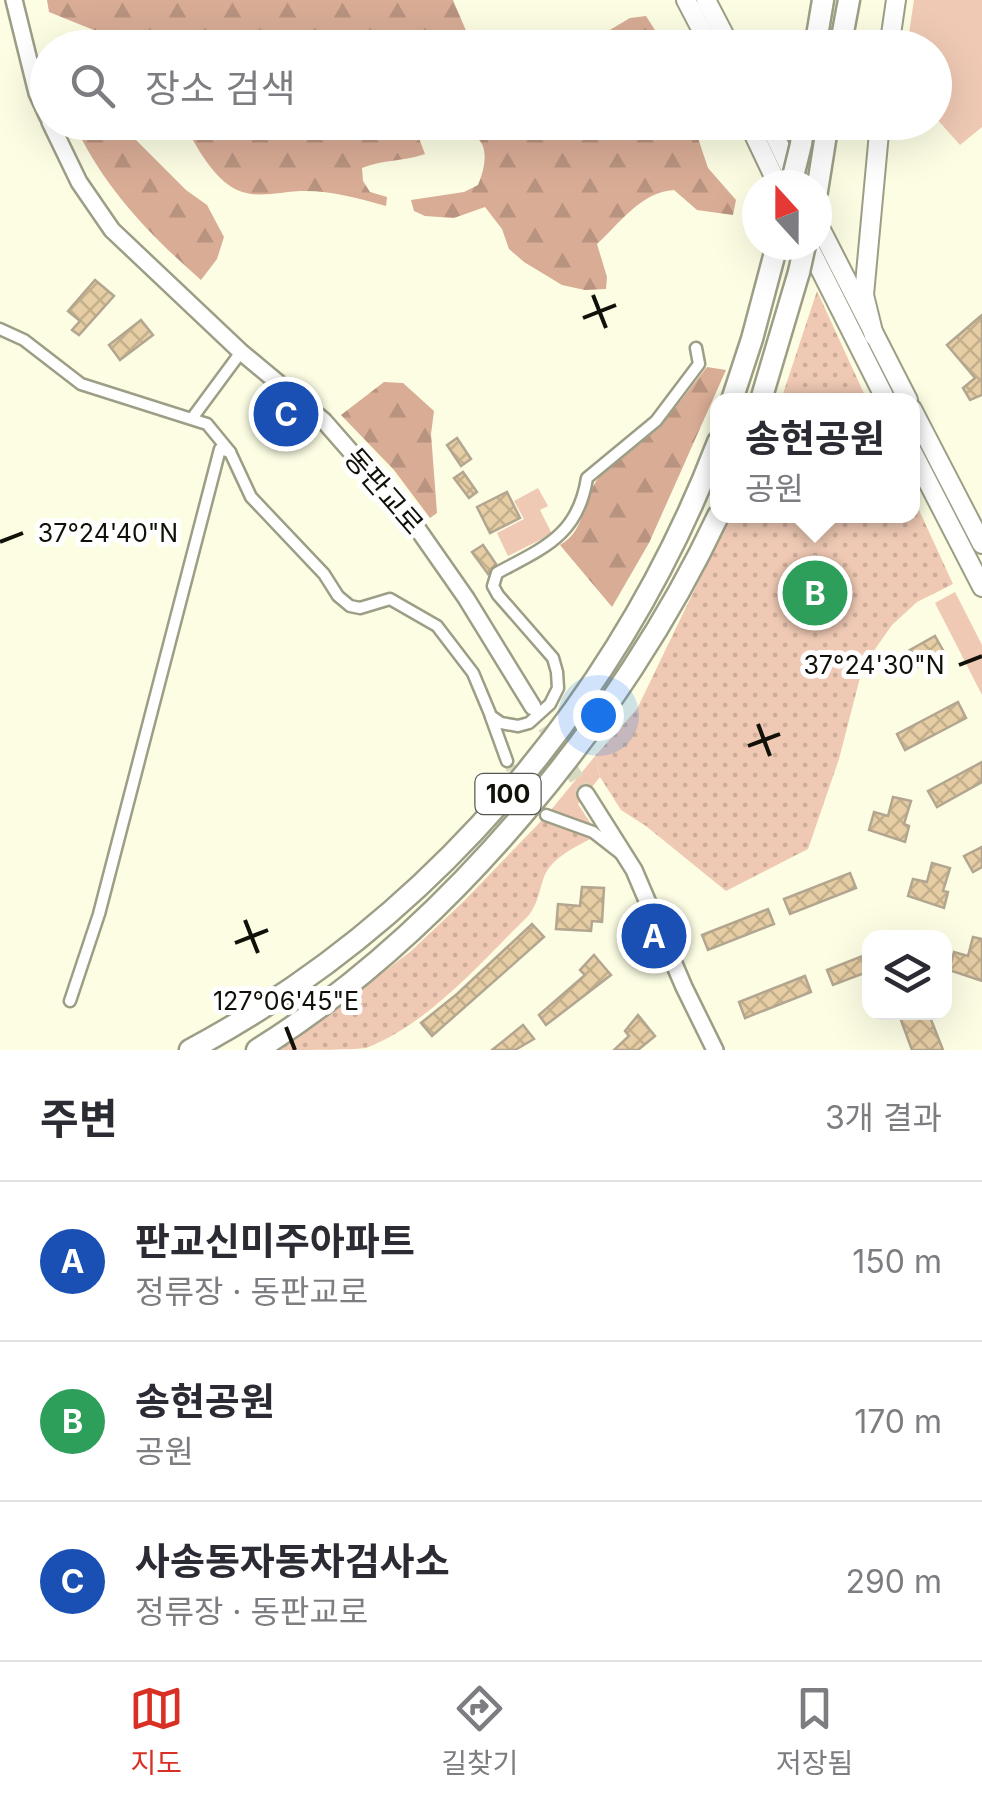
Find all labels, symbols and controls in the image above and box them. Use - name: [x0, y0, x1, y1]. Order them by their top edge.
- search box: [30, 30, 952, 140]
- icon: search: [65, 58, 120, 113]
- text: 장소 검색: [145, 65, 296, 111]
- north arrow: [742, 170, 832, 260]
- pin: C: [254, 376, 318, 452]
- popup: [710, 393, 920, 523]
- text: 송현공원: [745, 415, 885, 461]
- street label: 동판교로: [337, 441, 431, 541]
- text: 공원: [745, 469, 804, 508]
- text: 37°24'40"N: [38, 518, 178, 548]
- pin: B: [782, 556, 848, 630]
- text: 37°24'30"N: [803, 650, 945, 680]
- your location: [573, 690, 624, 741]
- road number: 100: [476, 774, 540, 814]
- pin: A: [622, 898, 686, 974]
- map controls: [862, 930, 952, 1020]
- button: layers: [862, 930, 952, 1020]
- text: 127°06'45"E: [213, 986, 359, 1016]
- text: 주변: [40, 1093, 117, 1144]
- text: 3개 결과: [825, 1098, 942, 1137]
- text: 판교신미주아파트: [135, 1218, 415, 1264]
- text: A: [61, 1242, 84, 1281]
- text: 150 m: [852, 1242, 942, 1281]
- text: 정류장 · 동판교로: [135, 1272, 368, 1311]
- text: 송현공원: [135, 1378, 275, 1424]
- text: B: [62, 1402, 83, 1441]
- text: 170 m: [854, 1402, 942, 1441]
- text: 공원: [135, 1432, 194, 1471]
- text: 사송동자동차검사소: [135, 1538, 450, 1584]
- text: C: [61, 1562, 84, 1601]
- text: 290 m: [845, 1562, 942, 1601]
- text: 정류장 · 동판교로: [135, 1592, 368, 1631]
- tab: 지도: [129, 1681, 184, 1781]
- tab: 길찾기: [441, 1681, 518, 1781]
- tab: 저장됨: [776, 1681, 853, 1781]

